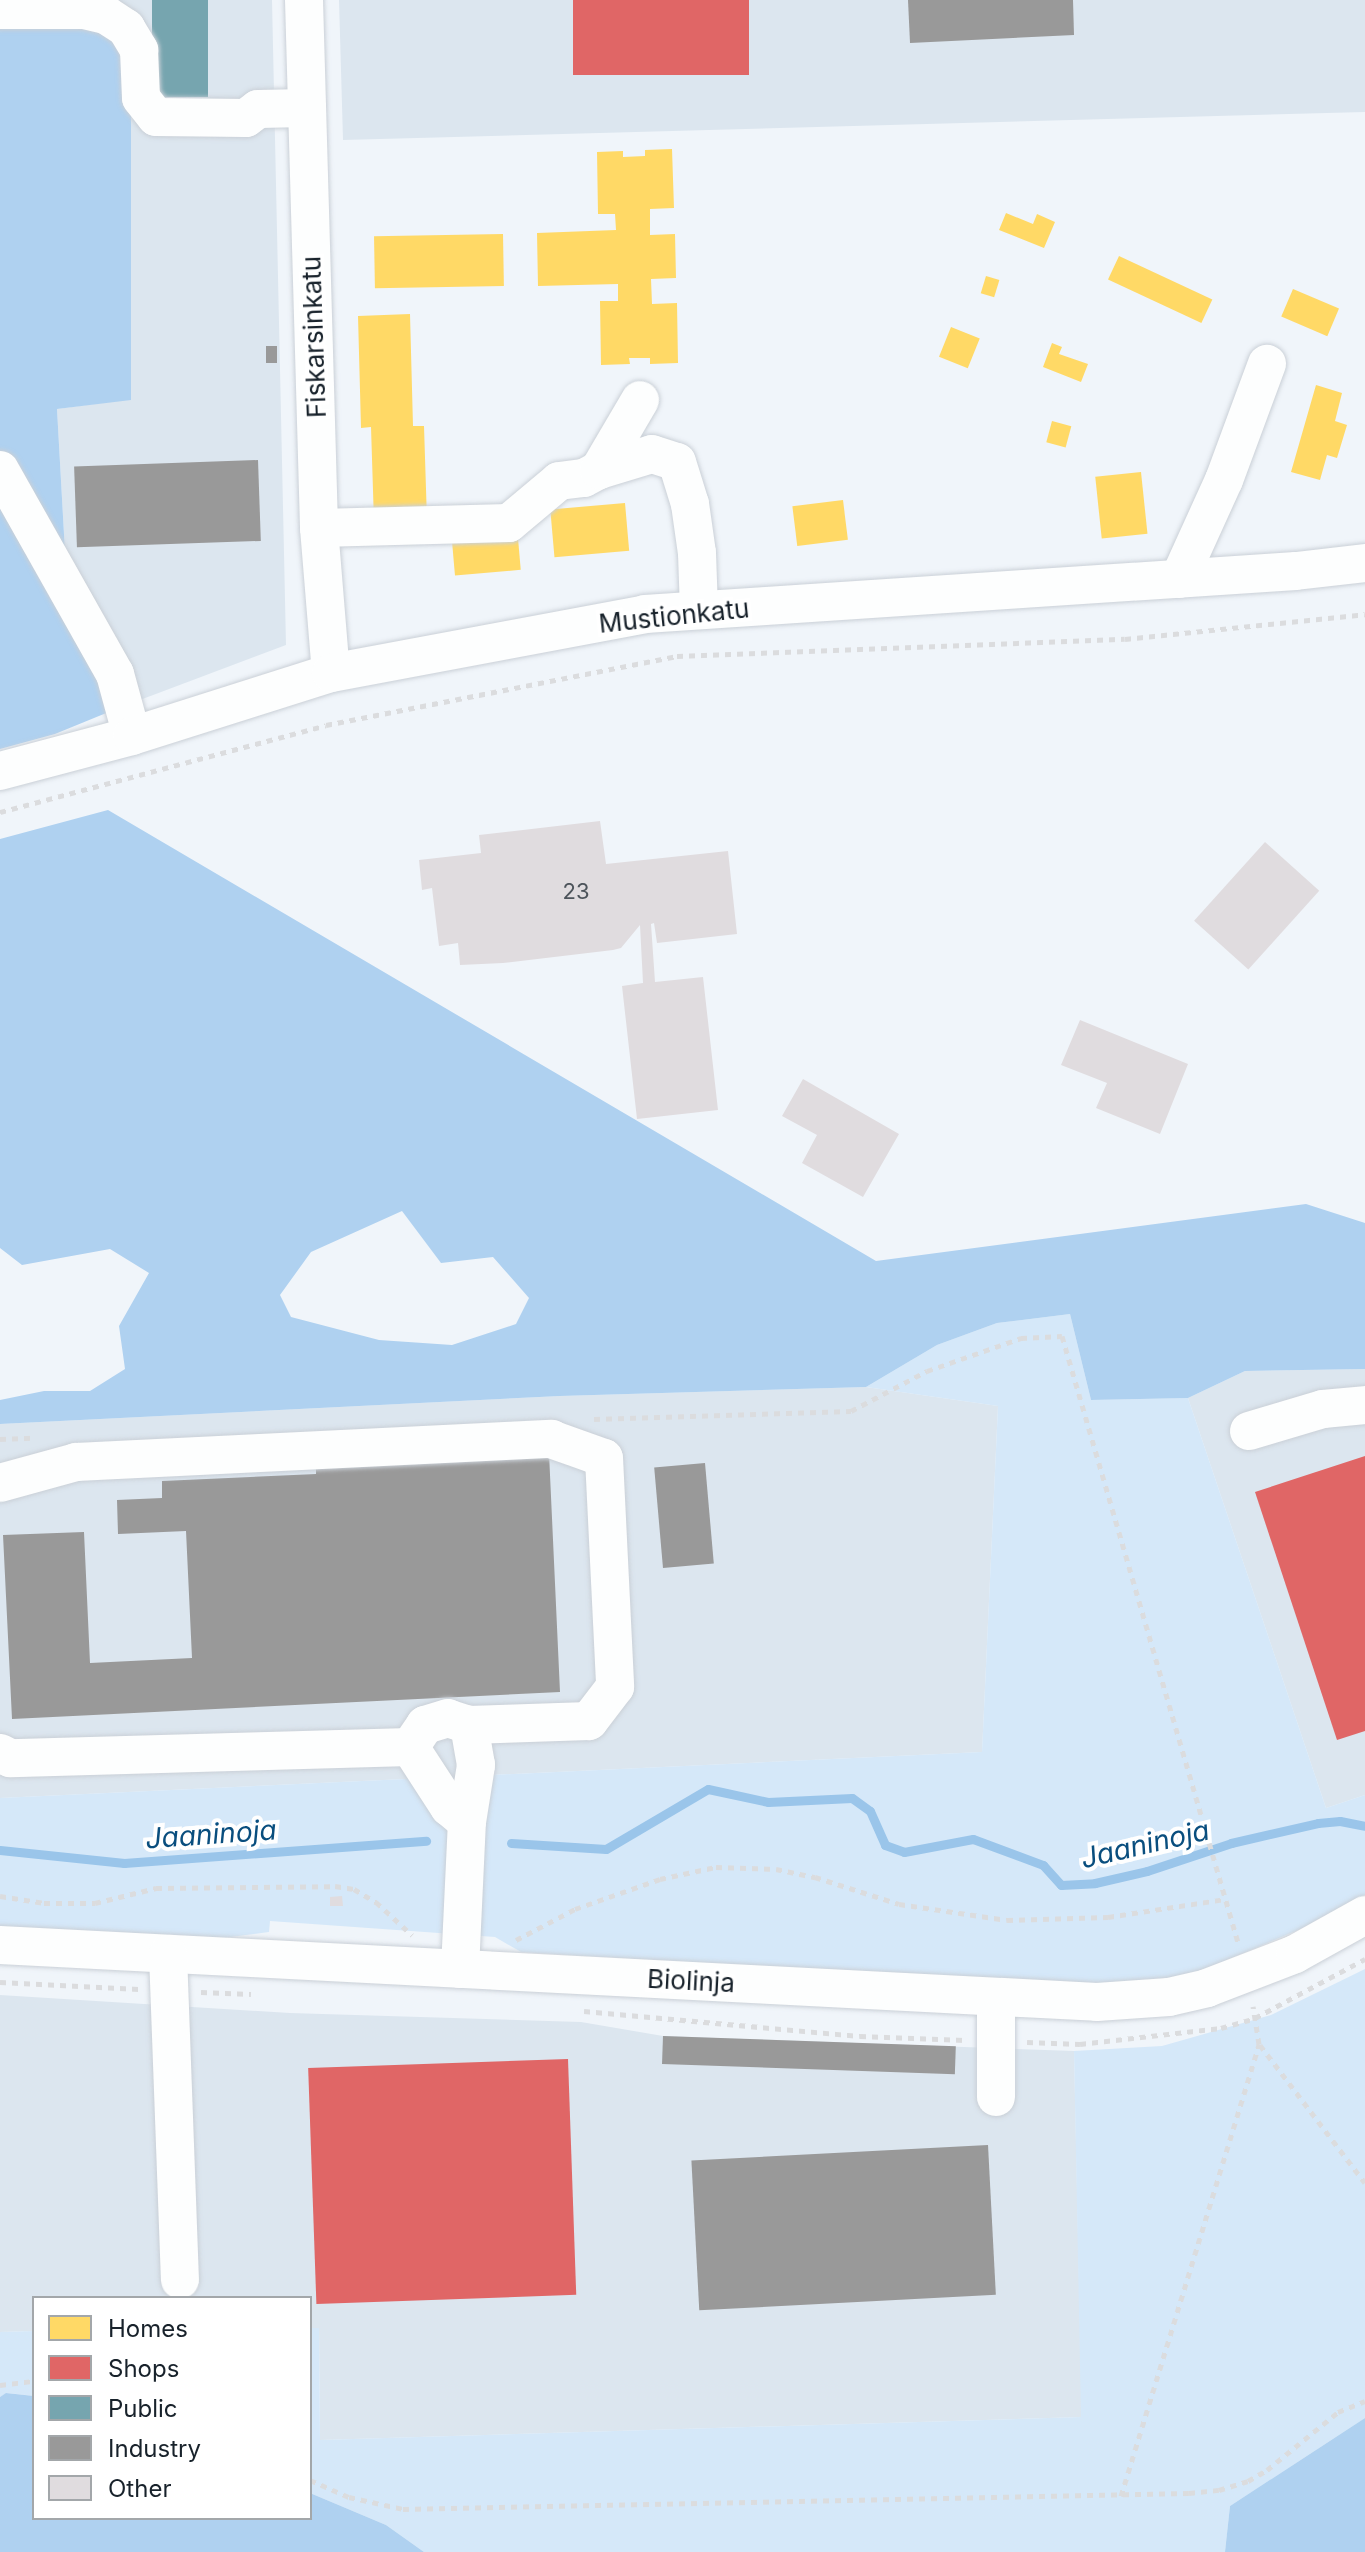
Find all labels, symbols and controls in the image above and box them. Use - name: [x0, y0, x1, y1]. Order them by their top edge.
- street label: Fiskarsinkatu: [296, 255, 332, 419]
- street label: Mustionkatu: [597, 593, 751, 639]
- house number: 23: [562, 879, 590, 905]
- water label: Jaaninoja: [144, 1813, 278, 1855]
- water label: Jaaninoja: [1077, 1813, 1213, 1875]
- street label: Biolinja: [646, 1963, 736, 1999]
- legend: [32, 2296, 312, 2520]
- text: Homes: [108, 2314, 188, 2343]
- text: Shops: [108, 2354, 179, 2383]
- text: Public: [108, 2394, 178, 2423]
- text: Industry: [108, 2434, 201, 2463]
- text: Other: [108, 2474, 171, 2503]

